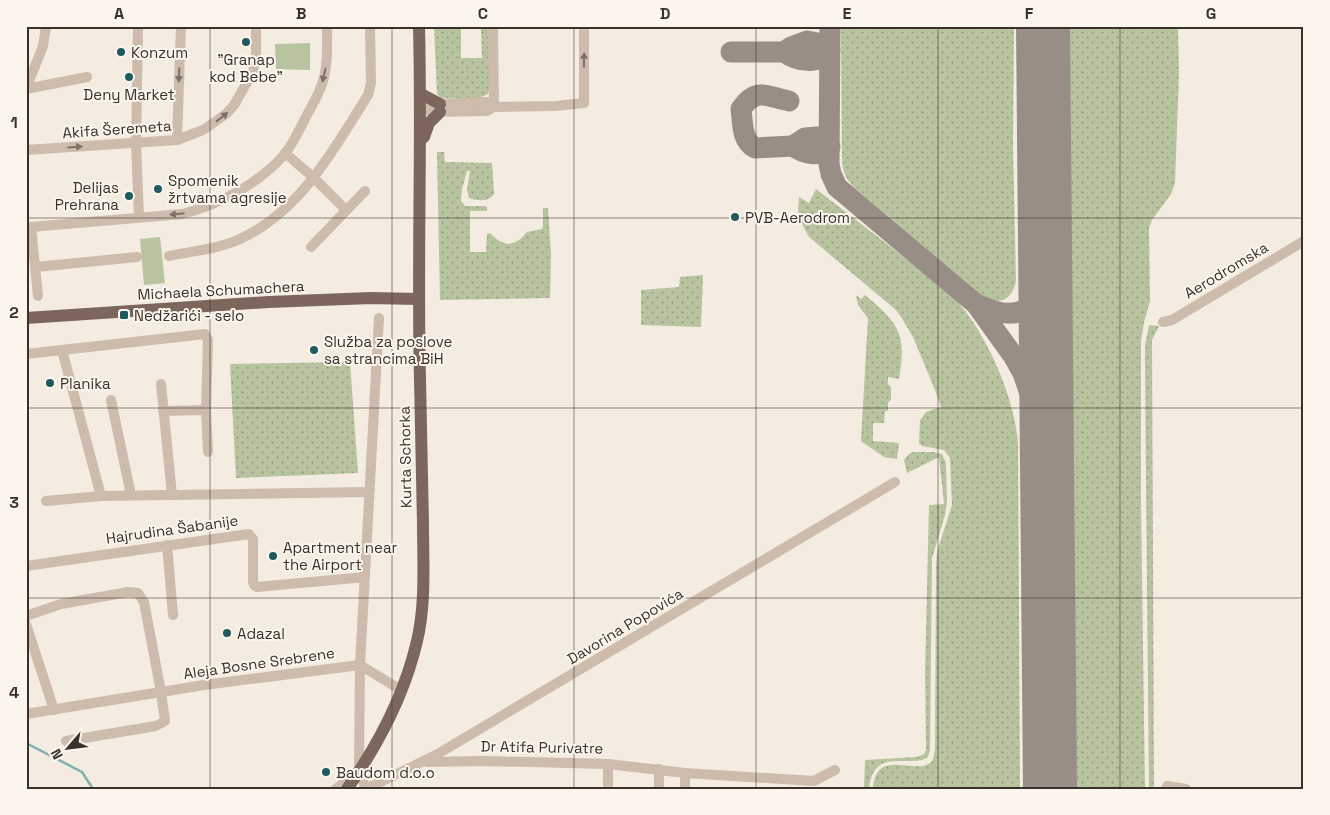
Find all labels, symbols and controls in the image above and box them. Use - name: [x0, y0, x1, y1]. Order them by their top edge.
- text: A: [114, 3, 124, 24]
- text: B: [296, 3, 306, 24]
- text: C: [478, 3, 488, 24]
- text: D: [660, 3, 670, 24]
- text: E: [843, 3, 852, 24]
- text: F: [1025, 3, 1034, 24]
- text: G: [1206, 3, 1216, 24]
- marker: "Granap kod Bebe": [240, 36, 252, 48]
- place label: Konzum: [131, 43, 188, 62]
- marker: Konzum: [115, 46, 127, 58]
- place label: "Granap kod Bebe": [209, 50, 283, 86]
- one-way arrow: [580, 51, 588, 67]
- one-way arrow: [175, 67, 183, 83]
- one-way arrow: [320, 67, 328, 82]
- marker: Deny Market: [123, 71, 135, 83]
- place label: Deny Market: [83, 85, 175, 104]
- one-way arrow: [215, 111, 228, 122]
- text: 1: [10, 112, 18, 133]
- street label: Akifa Šeremeta: [62, 116, 173, 142]
- one-way arrow: [67, 142, 83, 150]
- place label: Spomenik žrtvama agresije: [168, 171, 287, 207]
- place label: Delijas Prehrana: [55, 178, 119, 214]
- marker: Spomenik žrtvama agresije: [152, 183, 164, 195]
- marker: Delijas Prehrana: [123, 190, 135, 202]
- place label: PVB-Aerodrom: [745, 208, 850, 227]
- one-way arrow: [168, 210, 184, 218]
- marker: PVB-Aerodrom: [729, 211, 741, 223]
- street label: Aerodromska: [1181, 237, 1272, 303]
- street label: Michaela Schumachera: [137, 276, 305, 304]
- text: 2: [9, 302, 19, 323]
- place label: Nedžarići - selo: [134, 306, 244, 325]
- marker: Nedžarići - selo: [118, 309, 130, 321]
- place label: Služba za poslove sa strancima BiH: [324, 332, 453, 368]
- marker: Služba za poslove sa strancima BiH: [308, 344, 320, 356]
- place label: Planika: [60, 374, 111, 393]
- marker: Planika: [44, 377, 56, 389]
- street label: Kurta Schorka: [395, 405, 415, 508]
- text: 3: [9, 492, 19, 513]
- street label: Hajrudina Šabanije: [105, 510, 240, 548]
- place label: Apartment near the Airport: [283, 538, 398, 574]
- marker: Apartment near the Airport: [267, 550, 279, 562]
- street label: Davorina Popovića: [563, 584, 687, 668]
- place label: Adazal: [237, 624, 285, 643]
- marker: Adazal: [221, 627, 233, 639]
- street label: Aleja Bosne Srebrene: [182, 643, 336, 683]
- text: 4: [9, 682, 19, 703]
- north arrow: [42, 722, 92, 772]
- street label: Dr Atifa Purivatre: [481, 736, 604, 758]
- text: N: [46, 746, 67, 762]
- place label: Baudom d.o.o: [336, 763, 435, 782]
- marker: Baudom d.o.o: [320, 766, 332, 778]

